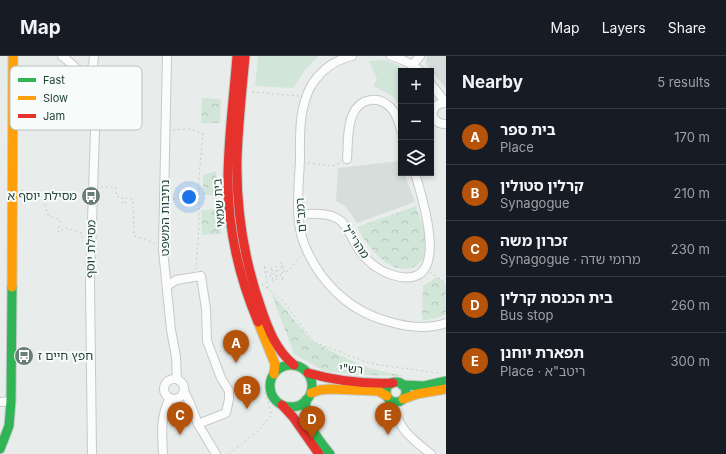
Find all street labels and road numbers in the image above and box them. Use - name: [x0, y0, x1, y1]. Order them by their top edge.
- street label: בית שמאי: [209, 178, 228, 228]
- street label: נתיבות המשפט: [157, 180, 172, 256]
- street label: רמב"ם: [292, 197, 309, 233]
- street label: מסילת יוסף: [82, 220, 99, 278]
- street label: מהרי"ל: [340, 222, 373, 261]
- street label: רש"י: [338, 360, 364, 377]

